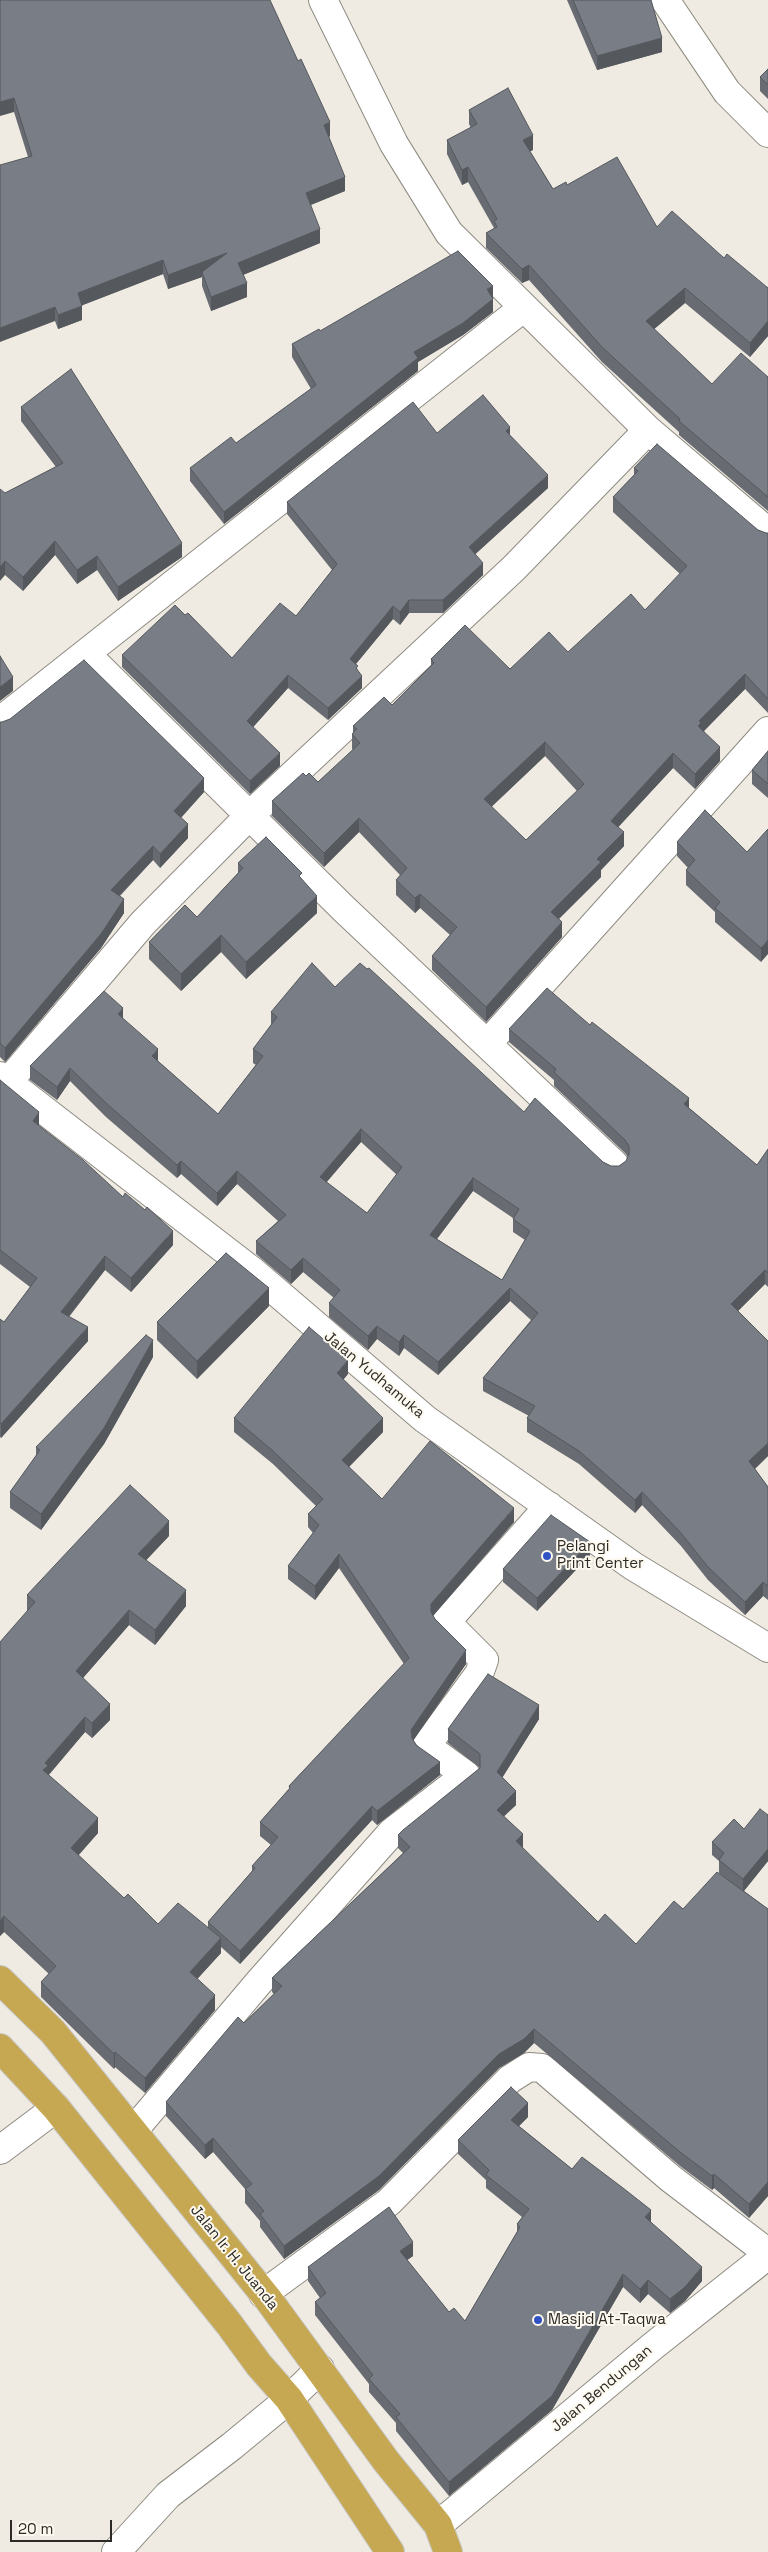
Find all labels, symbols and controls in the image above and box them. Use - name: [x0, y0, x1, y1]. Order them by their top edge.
- street label: Jalan Yudhamuka: [320, 1328, 428, 1422]
- place label: Pelangi Print Center: [557, 1538, 644, 1573]
- marker: Pelangi Print Center: [541, 1550, 553, 1562]
- street label: Jalan Ir. H. Juanda: [186, 2202, 282, 2314]
- place label: Masjid At-Taqwa: [548, 2311, 666, 2329]
- marker: Masjid At-Taqwa: [532, 2314, 544, 2326]
- street label: Jalan Bendungan: [548, 2342, 656, 2436]
- scale bar: [12, 2510, 115, 2542]
- text: 20 m: [18, 2519, 53, 2538]

